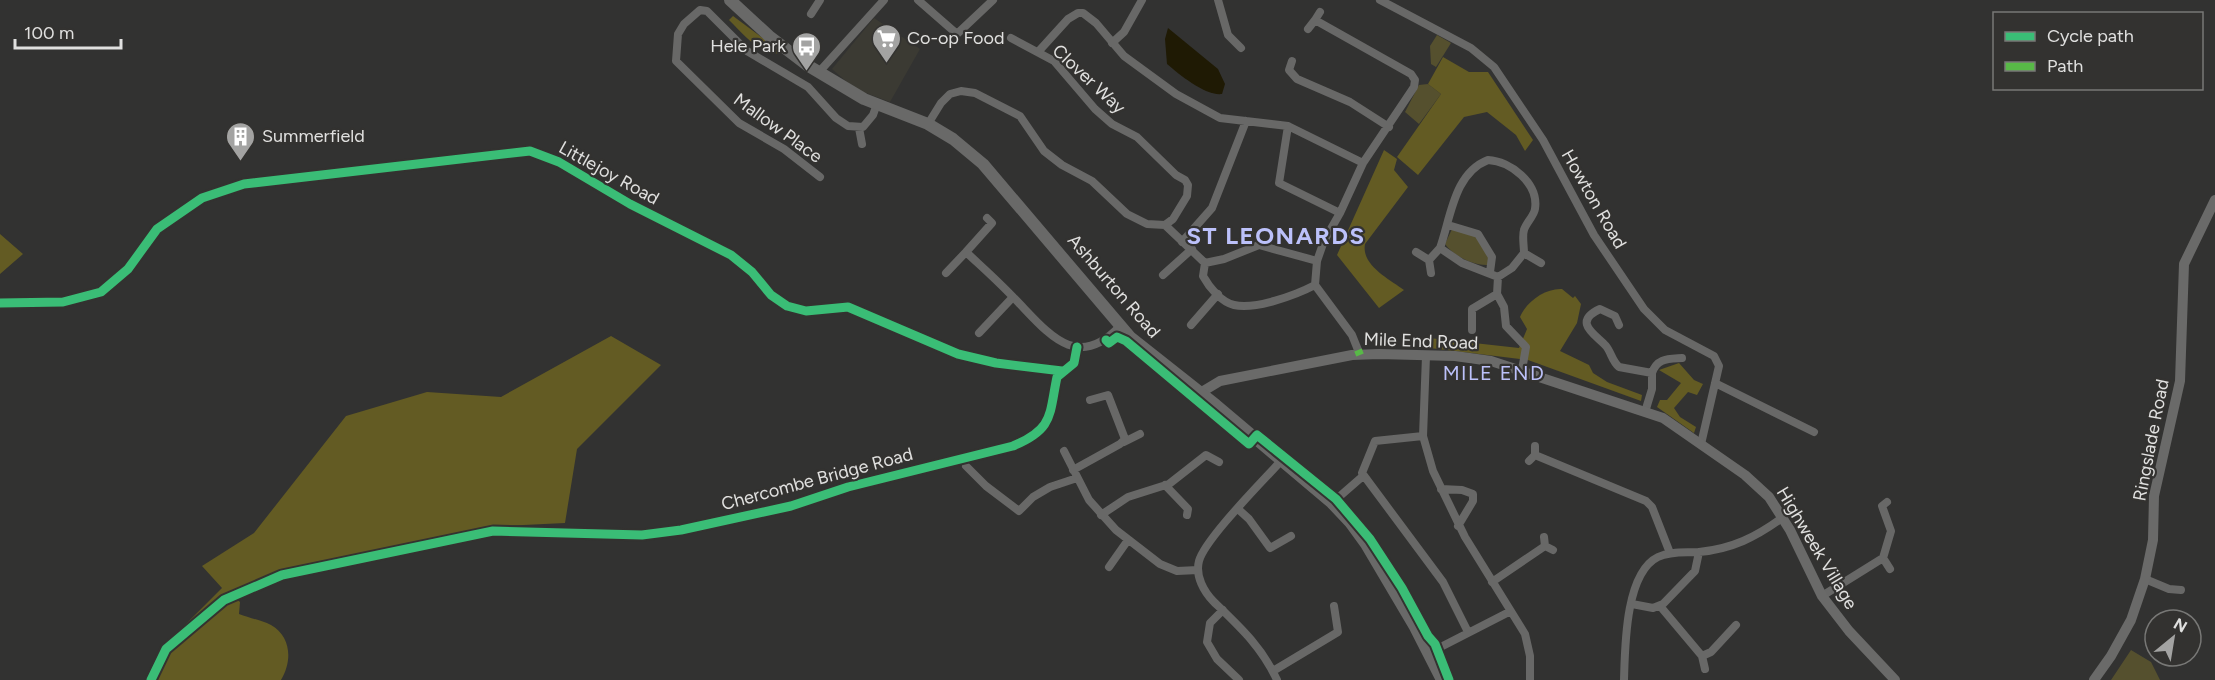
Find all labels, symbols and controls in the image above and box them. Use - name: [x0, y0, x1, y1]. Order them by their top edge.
- scale bar: [15, 12, 122, 50]
- legend: [1993, 12, 2203, 90]
- text: 100 m: [24, 22, 74, 44]
- supermarket icon: Co-op Food: [870, 22, 902, 64]
- text: Cycle path: [2047, 25, 2134, 47]
- place label: Co-op Food: [907, 27, 1005, 49]
- bus stop icon: Hele Park: [791, 30, 823, 72]
- place label: Hele Park: [710, 35, 786, 57]
- street label: Clover Way: [1048, 40, 1130, 119]
- text: Path: [2047, 55, 2083, 77]
- street label: Mallow Place: [729, 88, 827, 168]
- building icon: Summerfield: [225, 120, 257, 162]
- place label: Summerfield: [262, 125, 365, 147]
- street label: Littlejoy Road: [555, 136, 663, 210]
- street label: Howton Road: [1557, 145, 1631, 253]
- district label: ST LEONARDS: [1186, 221, 1366, 250]
- street label: Ashburton Road: [1063, 230, 1165, 342]
- street label: Mile End Road: [1363, 328, 1479, 354]
- district label: MILE END: [1443, 361, 1545, 385]
- street label: Ringslade Road: [2128, 377, 2174, 503]
- street label: Chercombe Bridge Road: [719, 443, 915, 515]
- street label: Highweek Village: [1772, 483, 1862, 613]
- north arrow: [2143, 608, 2203, 668]
- text: N: [2170, 614, 2190, 637]

